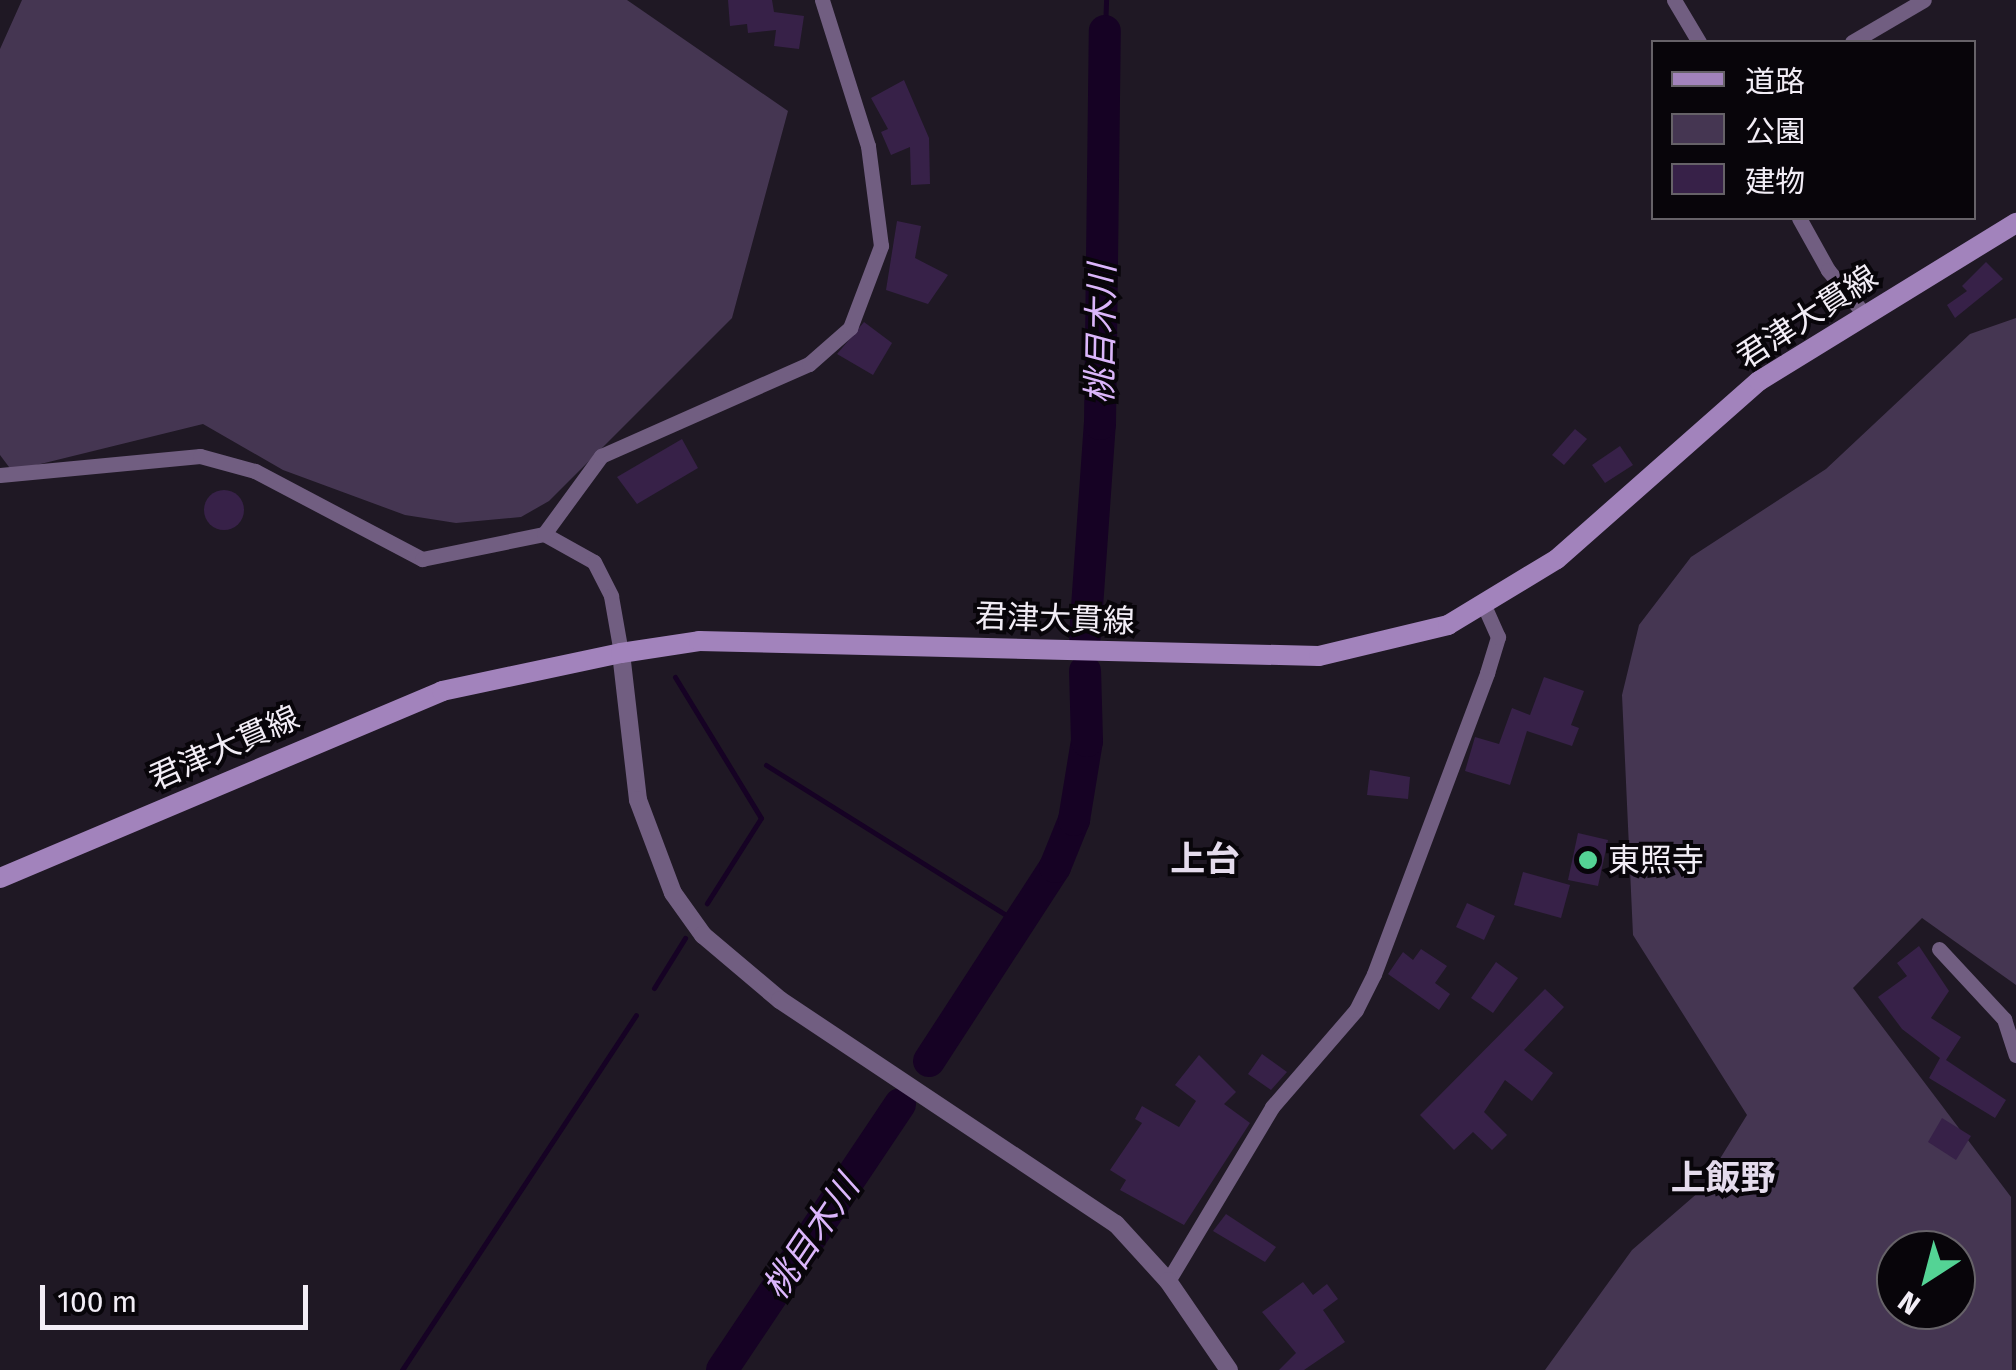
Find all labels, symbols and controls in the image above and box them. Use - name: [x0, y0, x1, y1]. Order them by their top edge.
- legend: [1651, 40, 1976, 220]
- text: 道路: [1745, 64, 1805, 100]
- text: 公園: [1745, 114, 1805, 150]
- text: 建物: [1745, 164, 1805, 200]
- street label: 君津大貫線: [1729, 257, 1885, 377]
- water label: 桃目木川: [1079, 264, 1123, 404]
- street label: 君津大貫線: [974, 597, 1136, 641]
- street label: 君津大貫線: [143, 698, 305, 798]
- district label: 上台: [1170, 838, 1240, 880]
- place label: 東照寺: [1608, 841, 1704, 879]
- marker: 東照寺: [1577, 849, 1599, 871]
- district label: 上飯野: [1671, 1157, 1775, 1199]
- water label: 桃目木川: [754, 1167, 868, 1307]
- north arrow: [1876, 1230, 1976, 1330]
- scale bar: [45, 1265, 312, 1327]
- text: 100 m: [57, 1284, 137, 1320]
- text: N: [1892, 1284, 1926, 1322]

